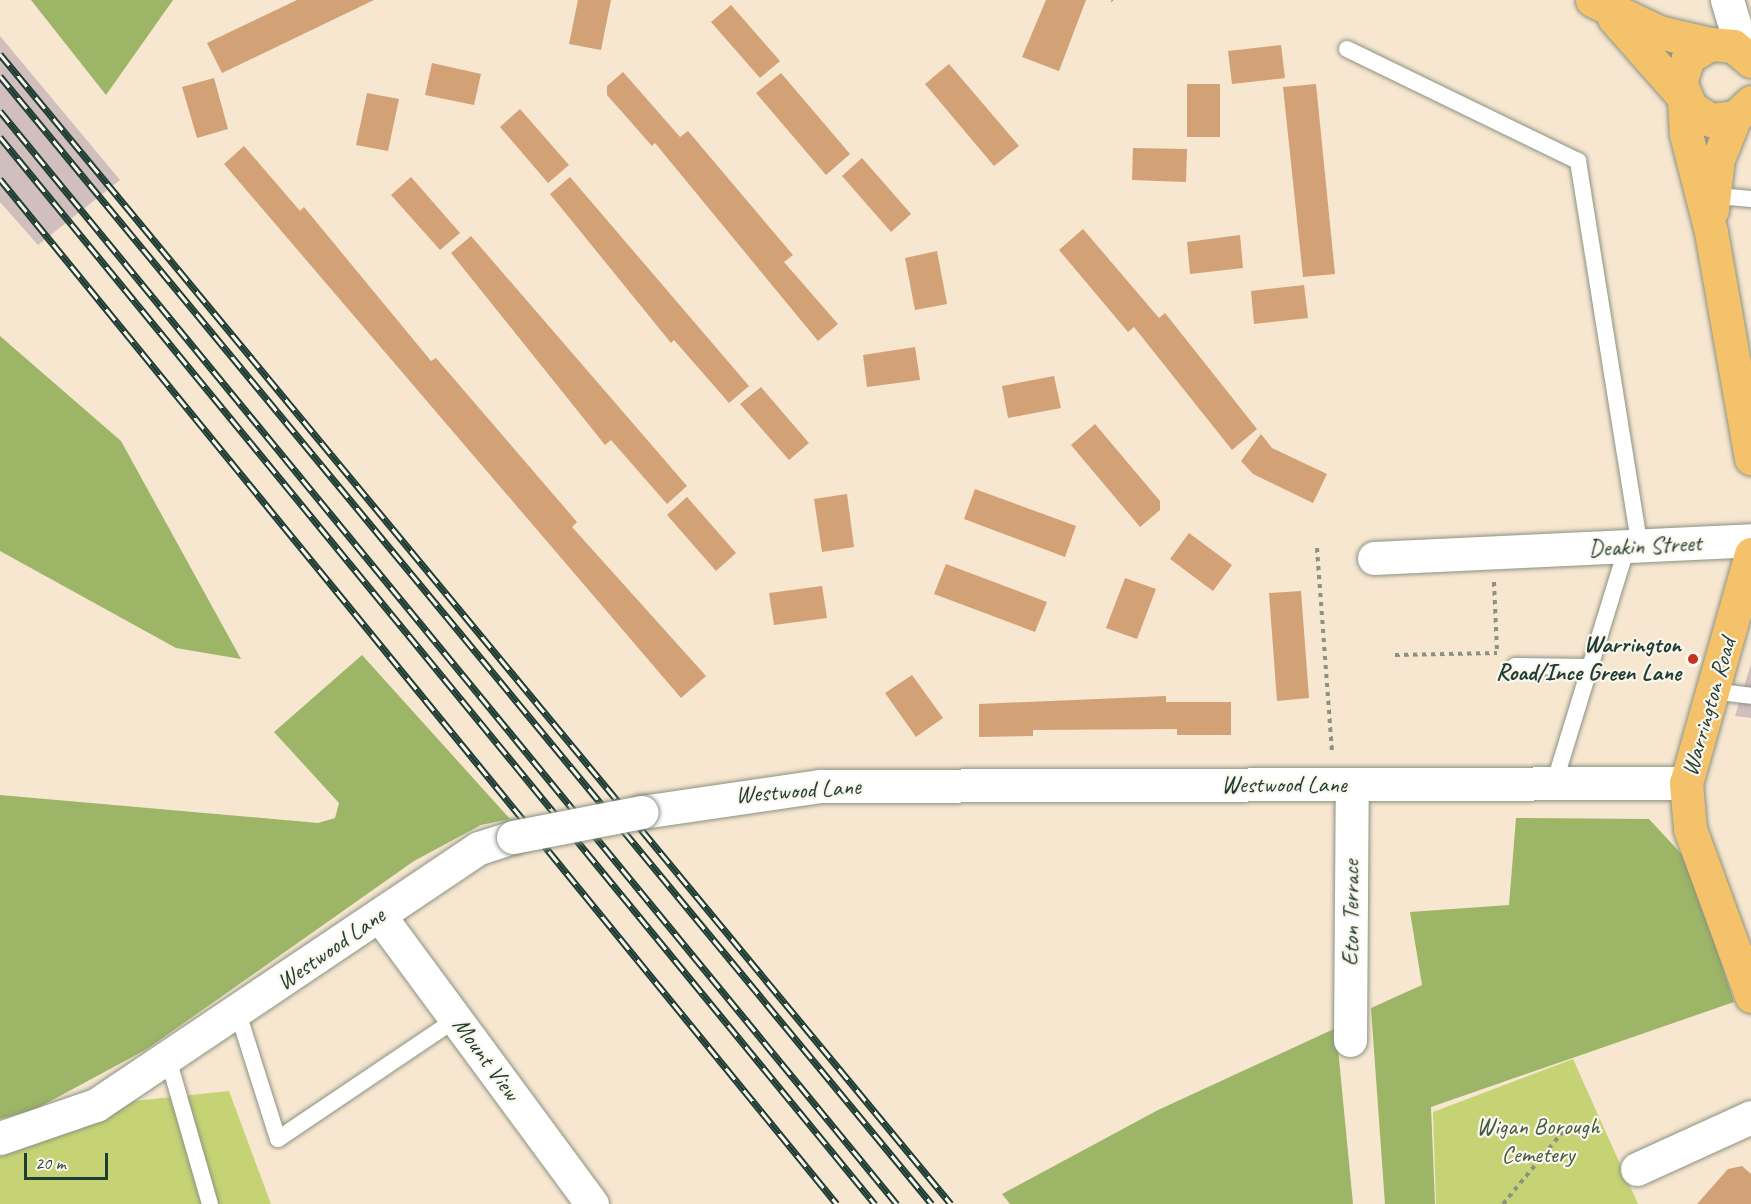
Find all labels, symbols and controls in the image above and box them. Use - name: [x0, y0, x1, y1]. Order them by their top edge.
- street label: Deakin Street: [1587, 529, 1703, 563]
- place label: Warrington Road/Ince Green Lane: [1496, 631, 1681, 687]
- street label: Warrington Road: [1676, 635, 1742, 779]
- marker: Warrington Road/Ince Green Lane: [1686, 652, 1700, 666]
- street label: Westwood Lane: [1221, 771, 1347, 799]
- street label: Westwood Lane: [734, 772, 862, 810]
- street label: Eton Terrace: [1337, 860, 1365, 966]
- street label: Westwood Lane: [271, 901, 391, 997]
- street label: Mount View: [446, 1012, 526, 1106]
- park label: Wigan Borough Cemetery: [1476, 1113, 1600, 1169]
- scale bar: [27, 1141, 111, 1179]
- text: 20 m: [35, 1152, 66, 1174]

